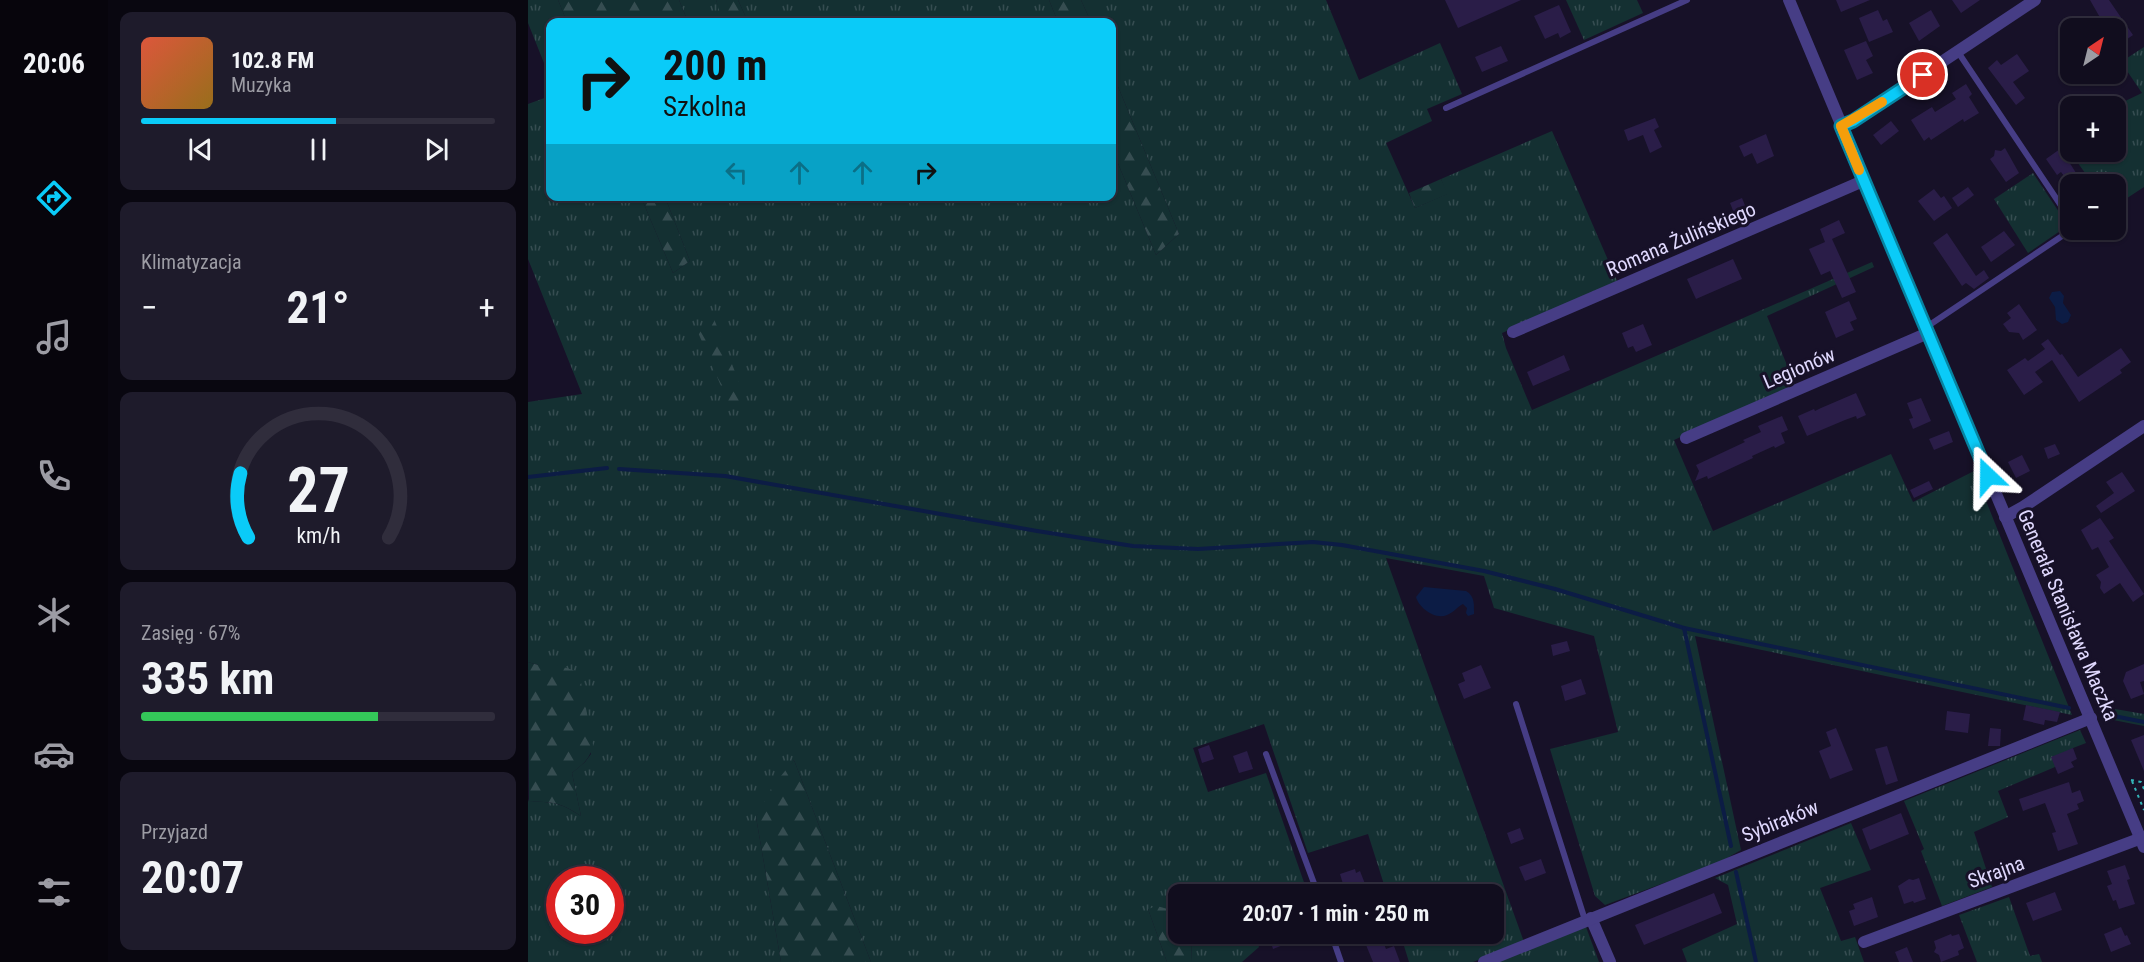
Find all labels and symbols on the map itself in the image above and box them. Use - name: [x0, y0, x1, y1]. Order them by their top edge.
- north arrow: [2060, 18, 2126, 84]
- pin: [1897, 49, 1948, 100]
- street label: Romana Żulińskiego: [1603, 197, 1759, 281]
- street label: Legionów: [1759, 342, 1839, 394]
- position arrow: [1956, 444, 2020, 508]
- street label: Generała Stanisława Maczka: [2013, 506, 2123, 724]
- street label: Sybiraków: [1738, 795, 1822, 847]
- street label: Skrajna: [1964, 851, 2028, 893]
- speed limit sign: 30: [546, 866, 624, 944]

